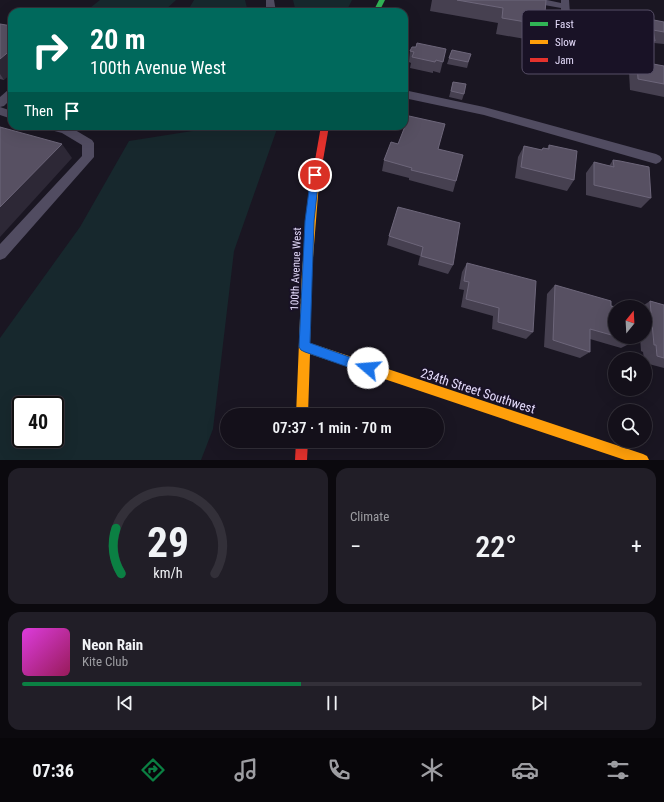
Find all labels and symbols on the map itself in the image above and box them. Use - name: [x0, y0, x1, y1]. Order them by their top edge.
- legend: [522, 10, 654, 74]
- text: Fast: [555, 18, 574, 31]
- text: Slow: [555, 36, 576, 49]
- text: Jam: [555, 54, 574, 67]
- pin: [298, 158, 332, 192]
- street label: 100th Avenue West: [288, 227, 304, 311]
- north arrow: [608, 300, 652, 344]
- position arrow: [347, 347, 389, 389]
- street label: 234th Street Southwest: [419, 365, 537, 417]
- speed limit sign: 40: [12, 396, 64, 448]

